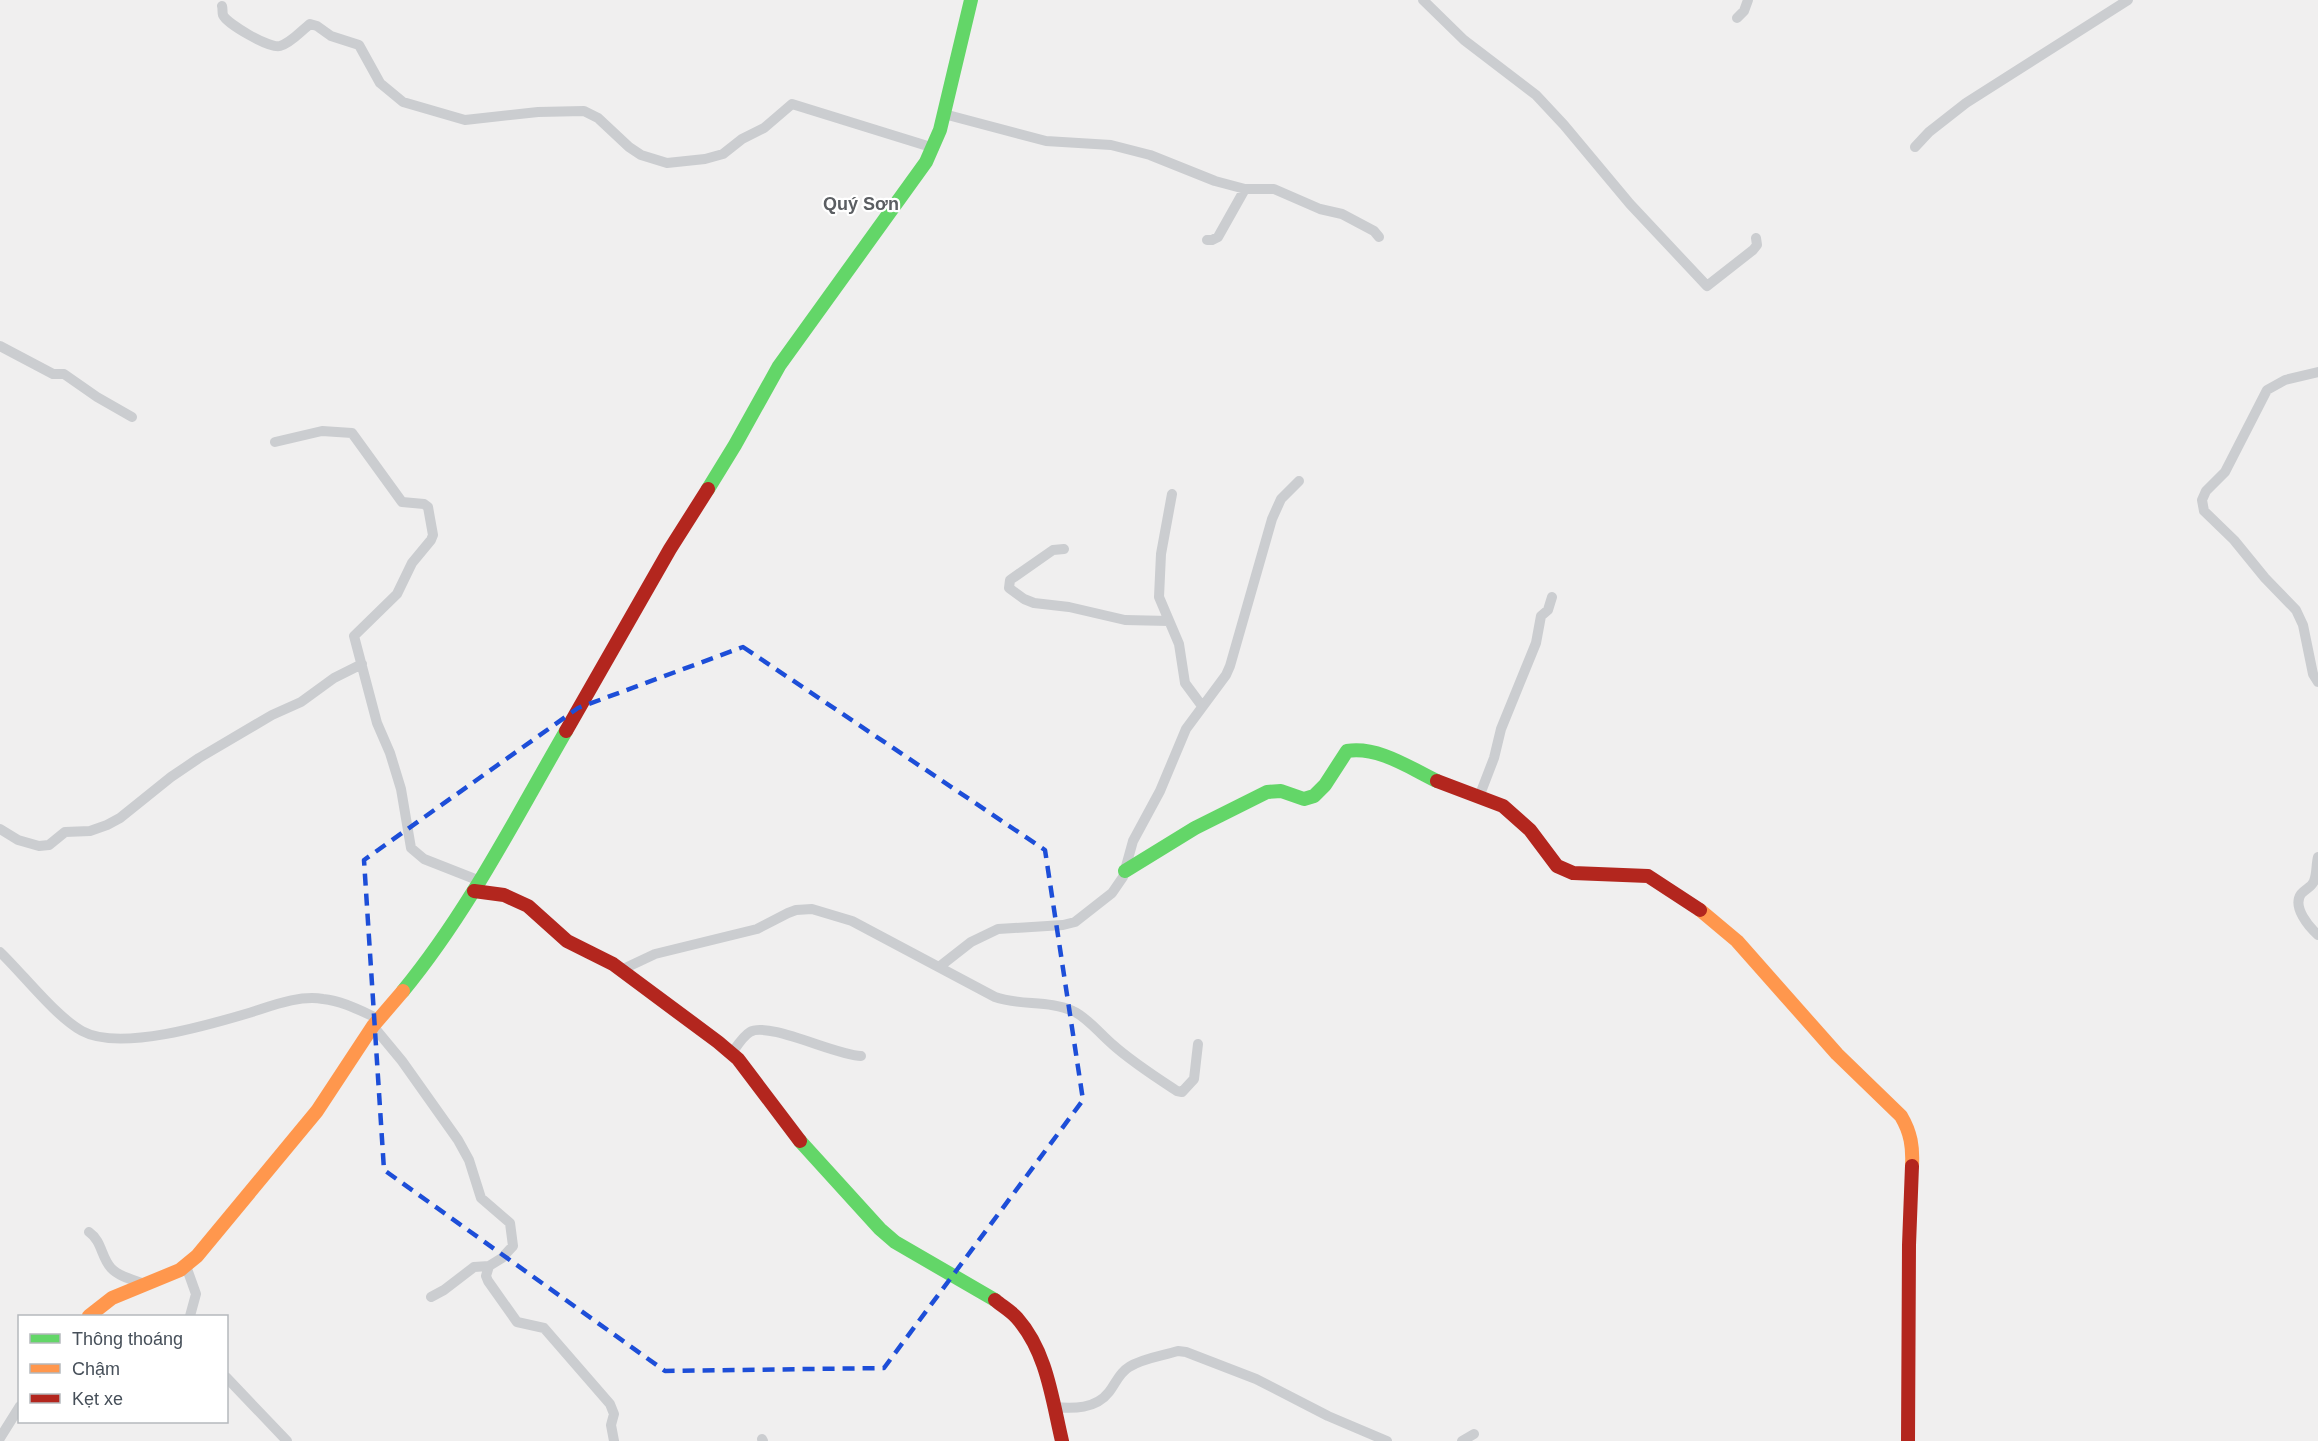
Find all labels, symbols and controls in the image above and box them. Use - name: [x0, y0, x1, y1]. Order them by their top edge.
- district label: Quý Sơn: [823, 194, 899, 214]
- legend: [18, 1315, 228, 1423]
- text: Thông thoáng: [72, 1329, 183, 1349]
- text: Chậm: [72, 1359, 120, 1379]
- text: Kẹt xe: [72, 1389, 123, 1409]

